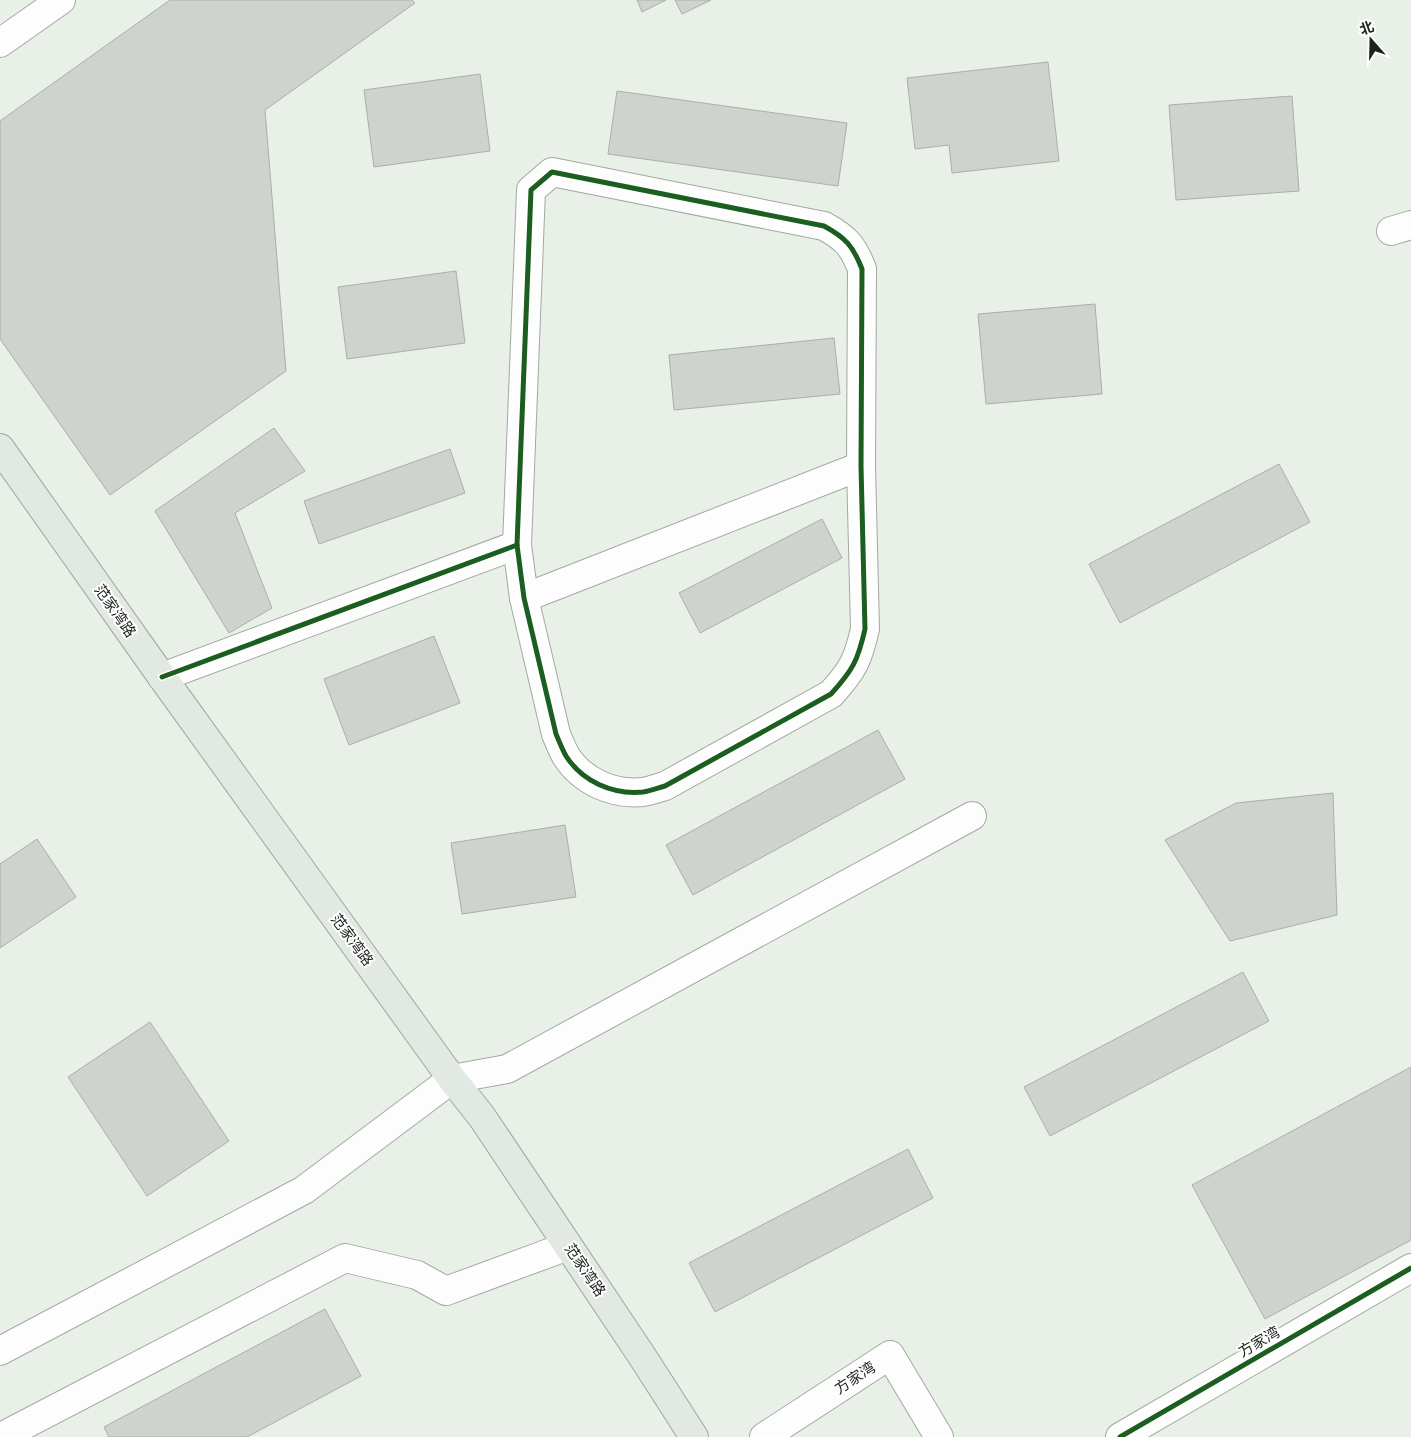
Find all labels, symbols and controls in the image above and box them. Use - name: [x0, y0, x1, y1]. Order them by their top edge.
- north arrow: [1346, 15, 1396, 65]
- text: 北: [1357, 17, 1376, 39]
- street label: 范家湾路: [90, 581, 140, 641]
- street label: 范家湾路: [327, 910, 378, 970]
- street label: 范家湾路: [561, 1240, 610, 1300]
- street label: 方家湾: [1235, 1322, 1283, 1361]
- street label: 方家湾: [831, 1357, 879, 1398]

